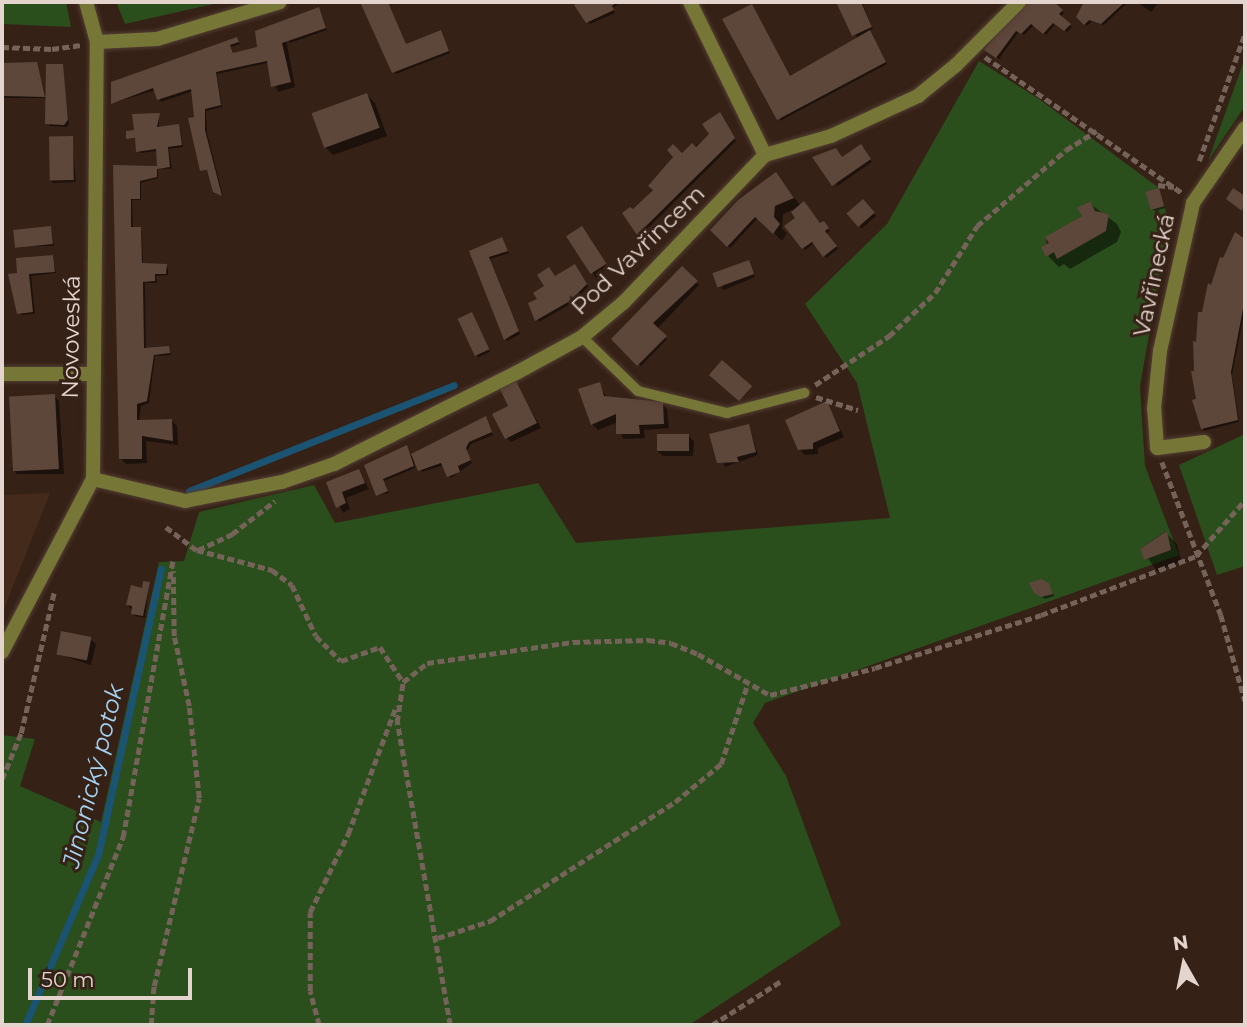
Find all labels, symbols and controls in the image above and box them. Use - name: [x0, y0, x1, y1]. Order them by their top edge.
- street label: Pod Vavřincem: [566, 179, 710, 321]
- street label: Vavřinecká: [1127, 211, 1181, 339]
- street label: Novoveská: [56, 275, 86, 399]
- water label: Jinonický potok: [56, 681, 130, 871]
- north arrow: [1149, 929, 1219, 999]
- text: N: [1171, 930, 1190, 955]
- scale bar: [32, 954, 196, 998]
- text: 50 m: [41, 967, 95, 992]

